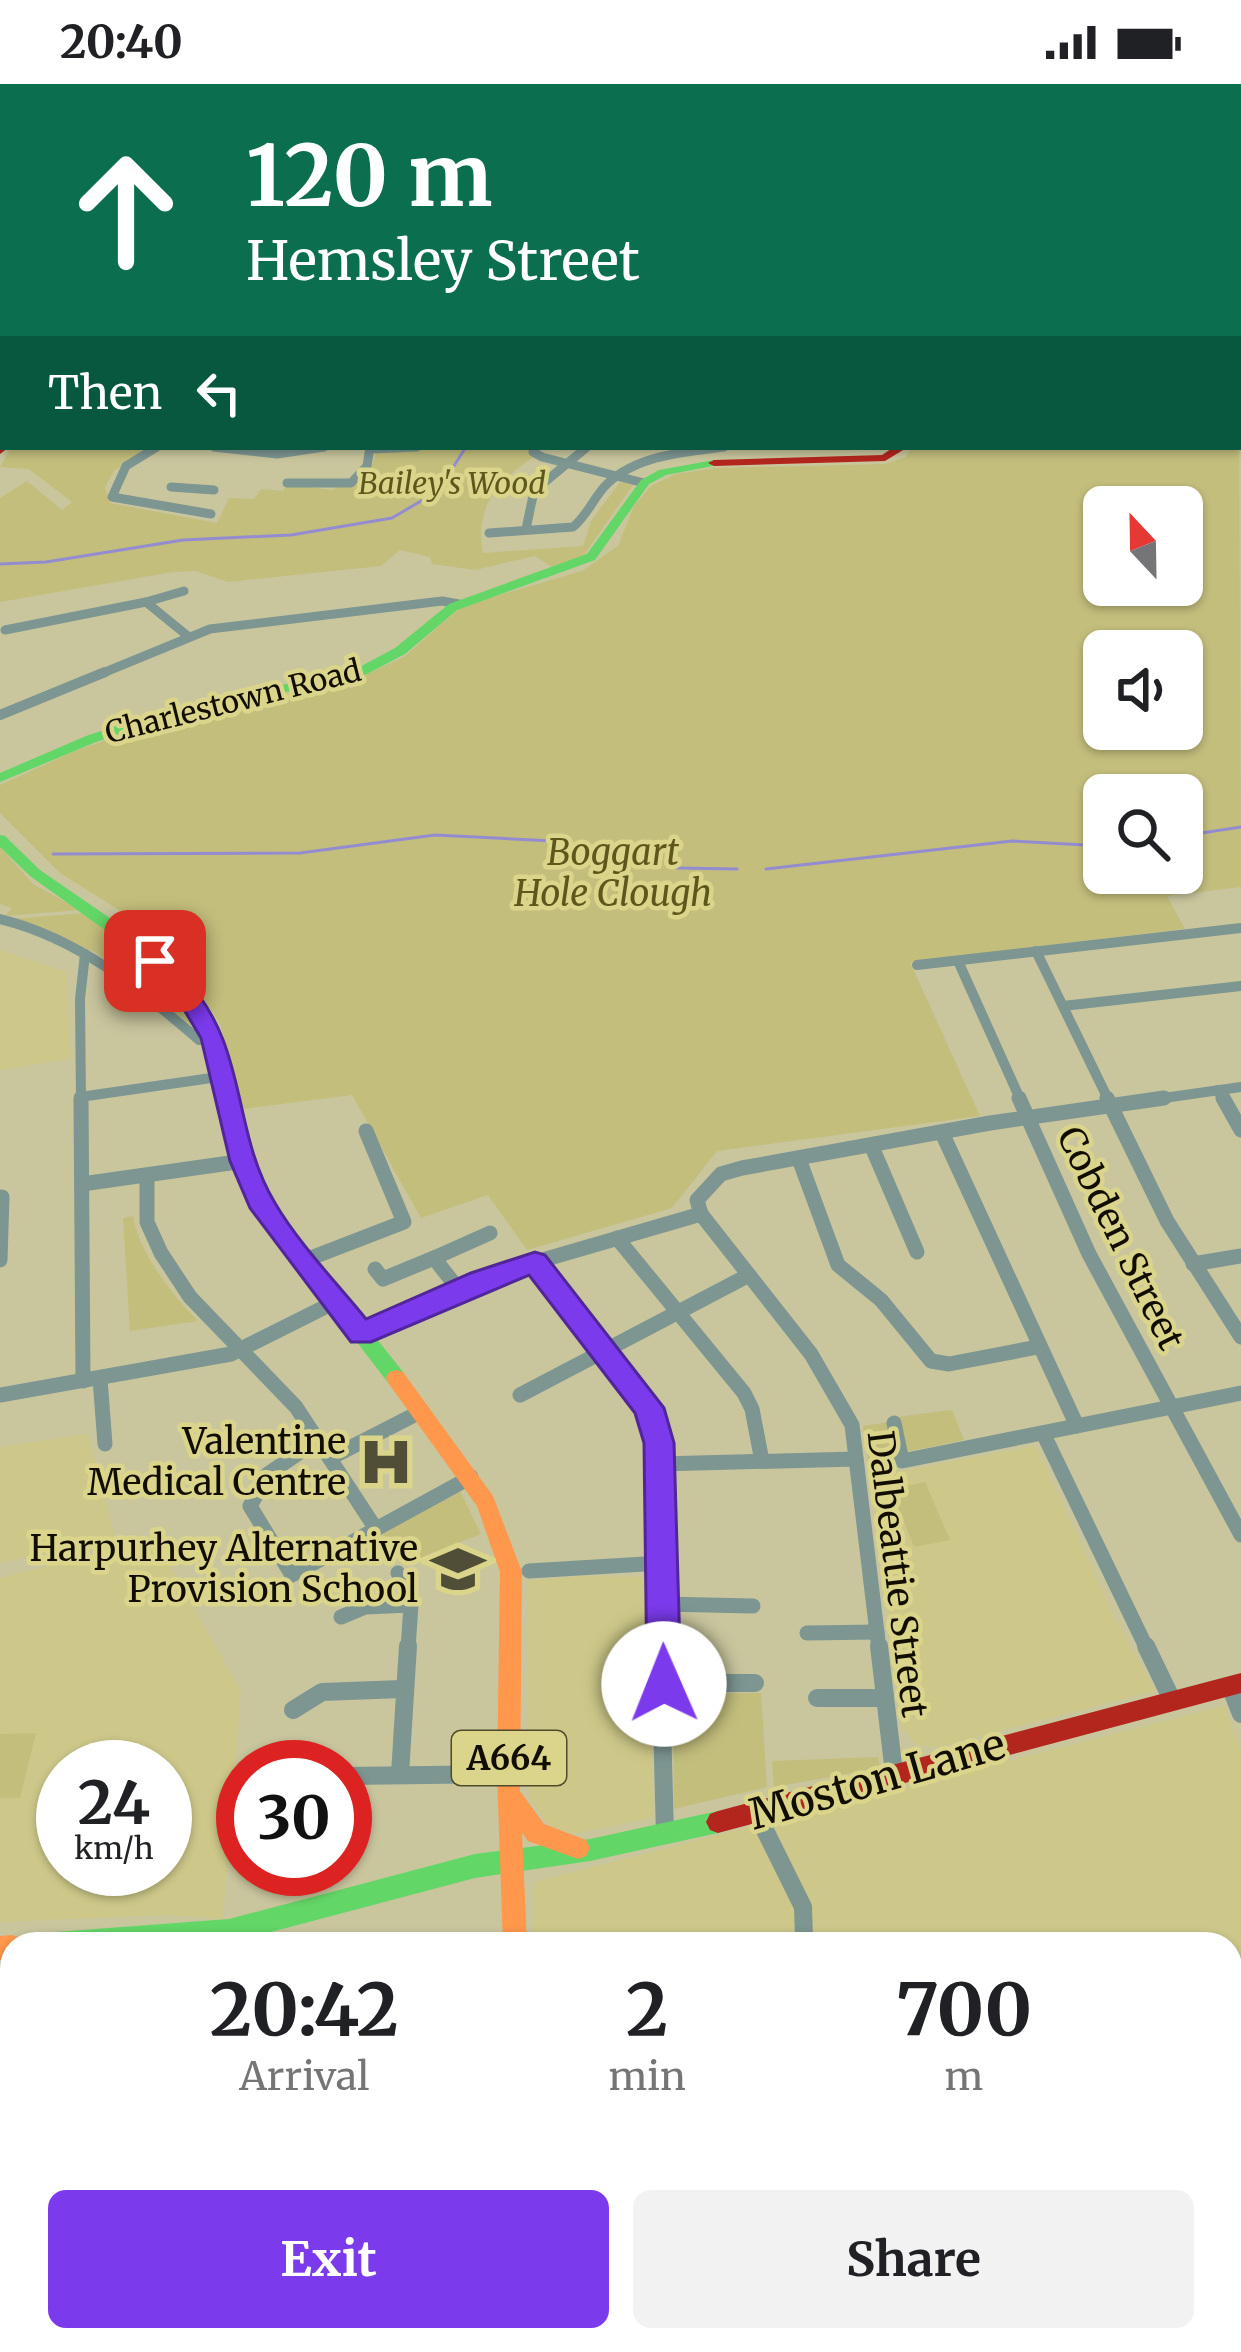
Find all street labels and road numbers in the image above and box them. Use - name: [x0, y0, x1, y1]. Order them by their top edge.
- street label: Charlestown Road: [101, 651, 365, 751]
- street label: Cobden Street: [1047, 1119, 1194, 1357]
- street label: Dalbeattie Street: [858, 1428, 937, 1720]
- street label: Moston Lane: [743, 1718, 1011, 1840]
- road number: A664: [452, 1731, 566, 1785]

